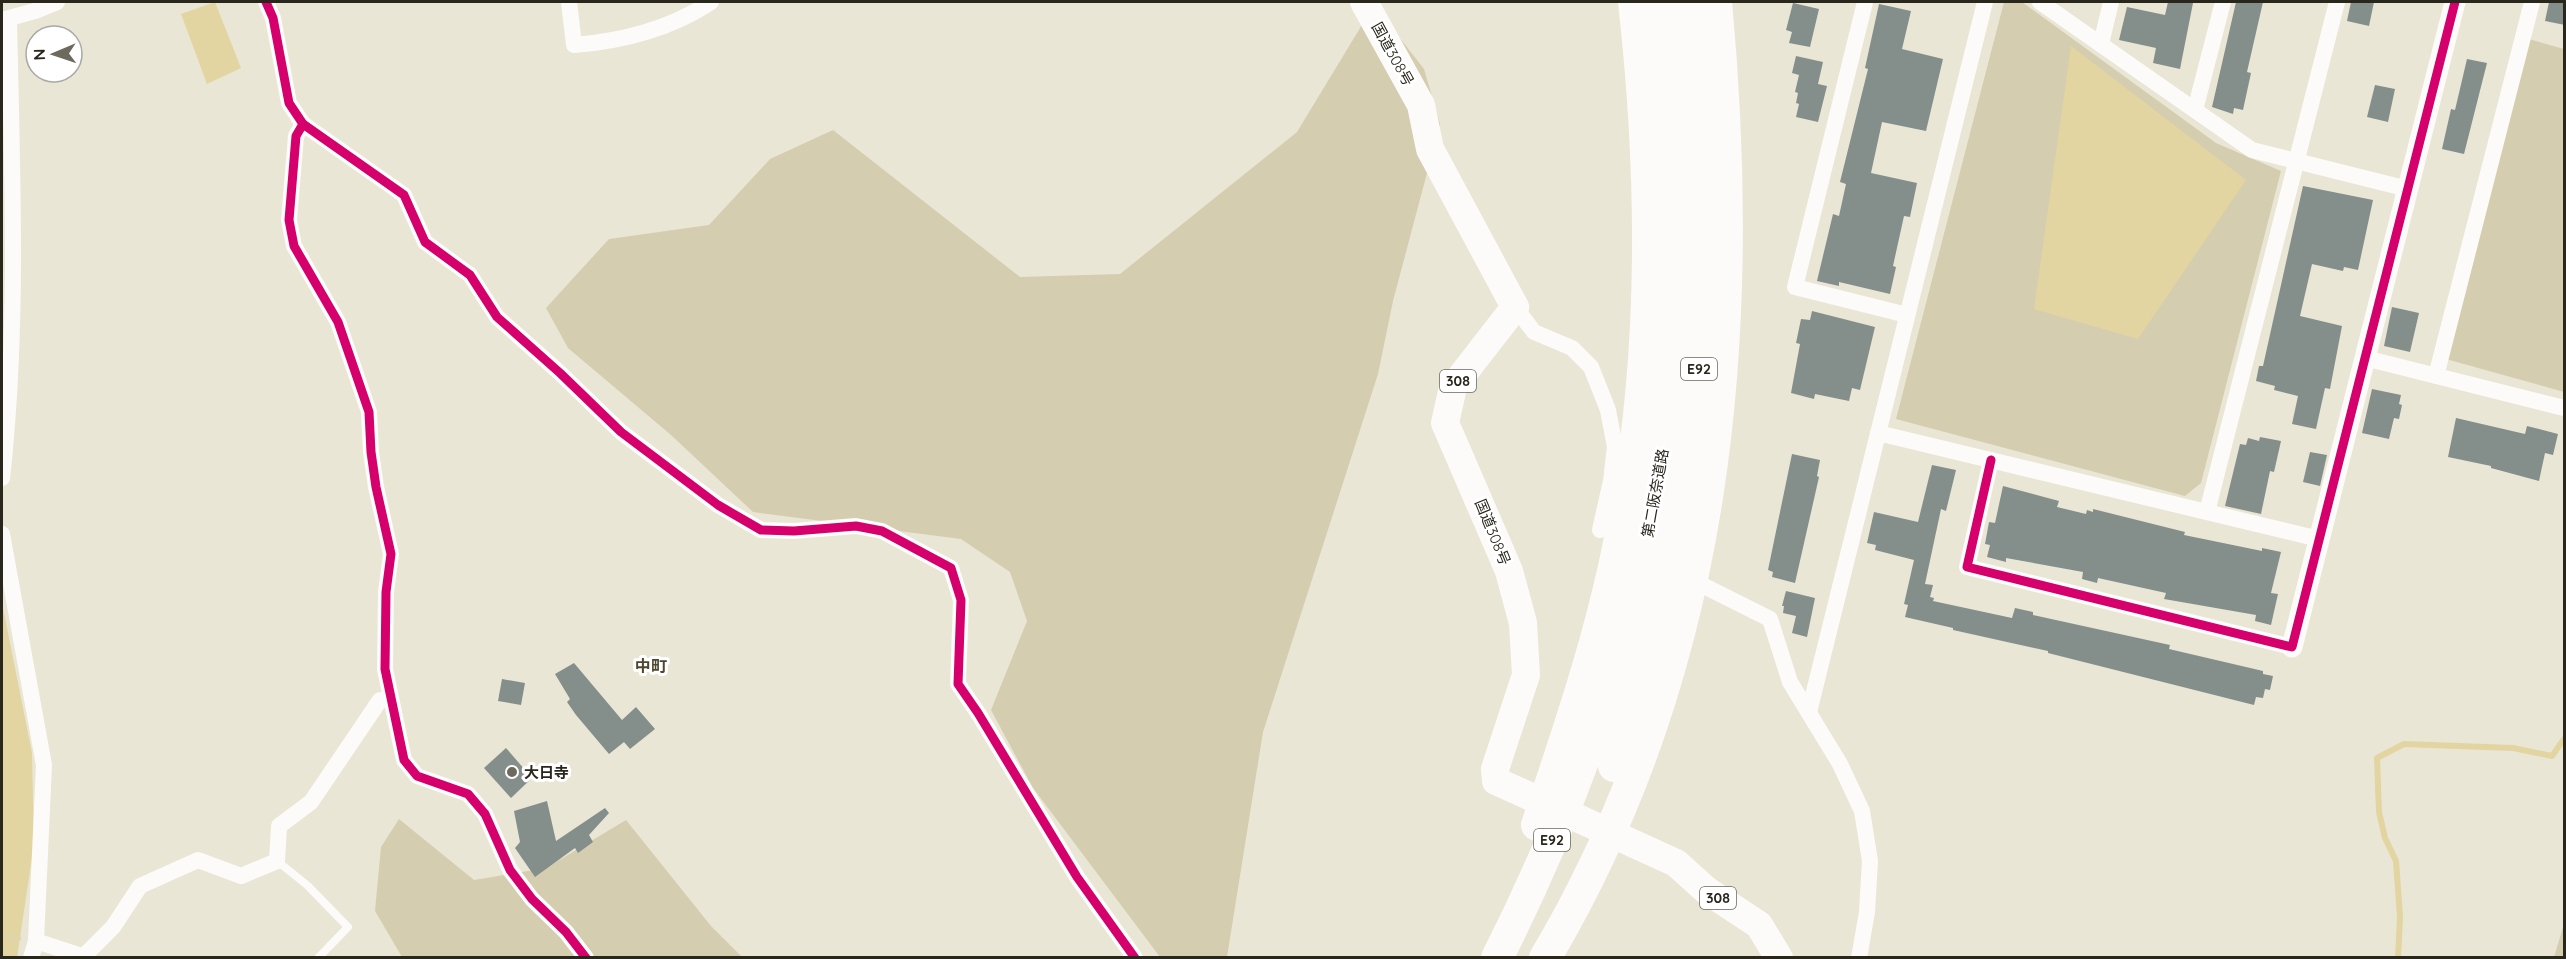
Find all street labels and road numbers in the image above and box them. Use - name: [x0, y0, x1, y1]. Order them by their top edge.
- street label: 国道308号: [1368, 19, 1418, 89]
- road number: E92: [1681, 358, 1717, 380]
- road number: 308: [1440, 370, 1476, 392]
- street label: 第二阪奈道路: [1638, 447, 1672, 539]
- street label: 国道308号: [1471, 496, 1515, 568]
- road number: E92: [1534, 829, 1570, 851]
- road number: 308: [1700, 887, 1736, 909]

